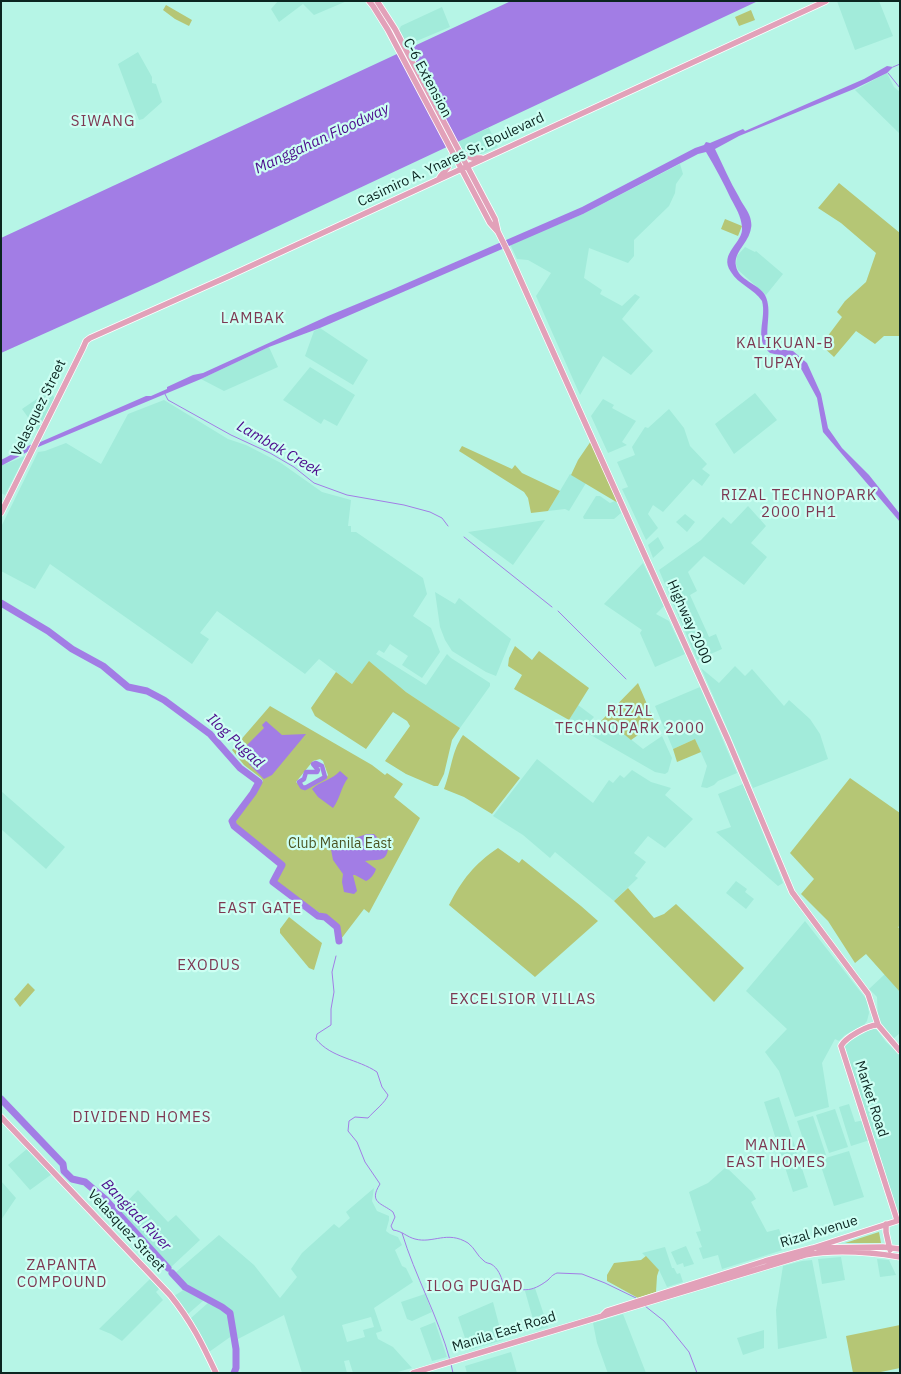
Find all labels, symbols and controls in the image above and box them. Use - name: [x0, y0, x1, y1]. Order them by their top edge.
- street label: C-6 Extension: [399, 35, 455, 121]
- water label: Manggahan Floodway: [252, 100, 392, 178]
- street label: Casimiro A. Ynares Sr. Boulevard: [355, 109, 547, 211]
- district label: SIWANG: [70, 113, 136, 131]
- district label: LAMBAK: [220, 310, 286, 328]
- district label: KALIKUAN-B: [735, 335, 835, 353]
- district label: TUPAY: [753, 355, 805, 373]
- street label: Velasquez Street: [8, 357, 70, 459]
- water label: Lambak Creek: [234, 418, 324, 480]
- district label: RIZAL TECHNOPARK 2000 PH1: [719, 487, 879, 522]
- street label: Highway 2000: [663, 577, 715, 667]
- district label: RIZAL TECHNOPARK 2000: [553, 703, 707, 738]
- water label: Ilog Pugad: [203, 710, 267, 772]
- park label: Club Manila East: [288, 836, 392, 852]
- district label: EAST GATE: [217, 900, 303, 918]
- district label: EXODUS: [177, 957, 241, 975]
- district label: EXCELSIOR VILLAS: [448, 991, 598, 1009]
- street label: Market Road: [851, 1059, 891, 1139]
- district label: DIVIDEND HOMES: [71, 1109, 213, 1127]
- district label: MANILA EAST HOMES: [725, 1137, 827, 1172]
- water label: Bangiad River: [97, 1175, 175, 1255]
- street label: Velasquez Street: [84, 1187, 168, 1275]
- street label: Rizal Avenue: [778, 1212, 860, 1252]
- district label: ZAPANTA COMPOUND: [16, 1257, 108, 1292]
- district label: ILOG PUGAD: [425, 1278, 525, 1296]
- street label: Manila East Road: [450, 1308, 558, 1356]

